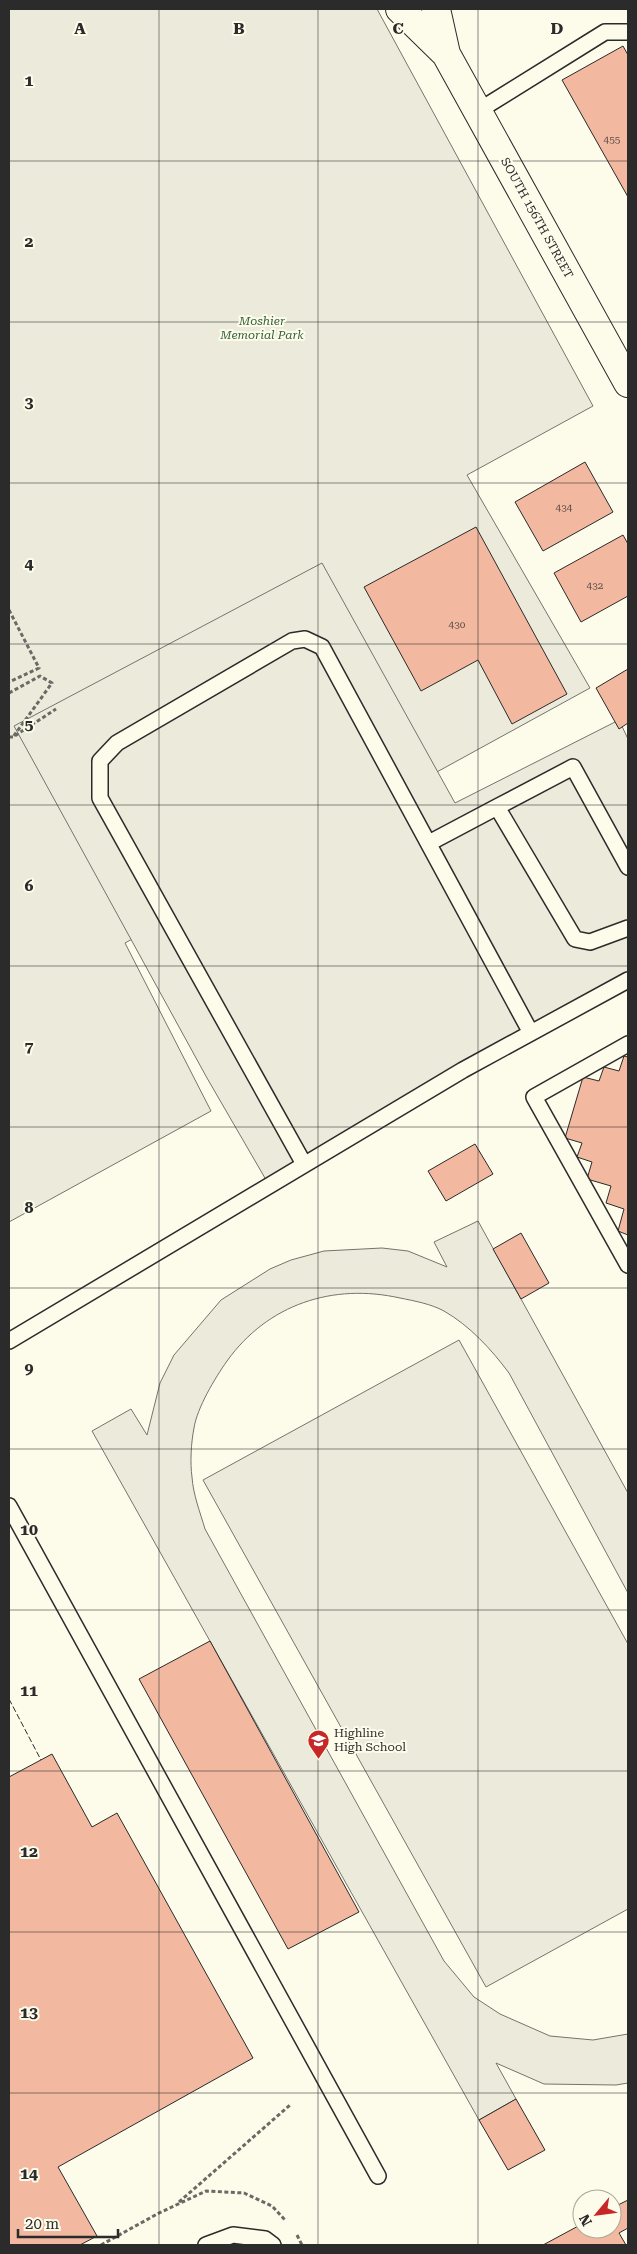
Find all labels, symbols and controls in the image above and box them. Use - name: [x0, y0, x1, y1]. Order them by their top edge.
- text: A: [74, 19, 86, 38]
- text: B: [233, 19, 245, 38]
- text: C: [392, 19, 404, 38]
- text: D: [551, 19, 564, 38]
- text: 1: [25, 71, 34, 90]
- house number: 455: [604, 134, 621, 145]
- street label: SOUTH 156TH STREET: [498, 155, 576, 281]
- text: 2: [25, 232, 34, 251]
- park label: Moshier Memorial Park: [219, 314, 304, 342]
- text: 3: [25, 393, 34, 412]
- house number: 434: [556, 502, 573, 513]
- text: 4: [25, 554, 34, 573]
- house number: 432: [587, 580, 604, 591]
- house number: 430: [449, 619, 466, 630]
- text: 5: [25, 715, 34, 734]
- text: 6: [25, 876, 34, 895]
- text: 7: [25, 1037, 34, 1056]
- text: 8: [25, 1198, 34, 1217]
- text: 9: [25, 1359, 34, 1378]
- text: 10: [20, 1520, 38, 1539]
- text: 11: [20, 1681, 38, 1700]
- place label: Highline High School: [334, 1726, 406, 1754]
- school or university icon: Highline High School: [306, 1728, 330, 1759]
- text: 12: [20, 1842, 38, 1861]
- text: 13: [20, 2003, 38, 2022]
- text: 14: [20, 2164, 38, 2183]
- north arrow: [572, 2189, 622, 2239]
- scale bar: [18, 2206, 118, 2238]
- text: N: [576, 2212, 595, 2229]
- text: 20 m: [25, 2215, 60, 2233]

